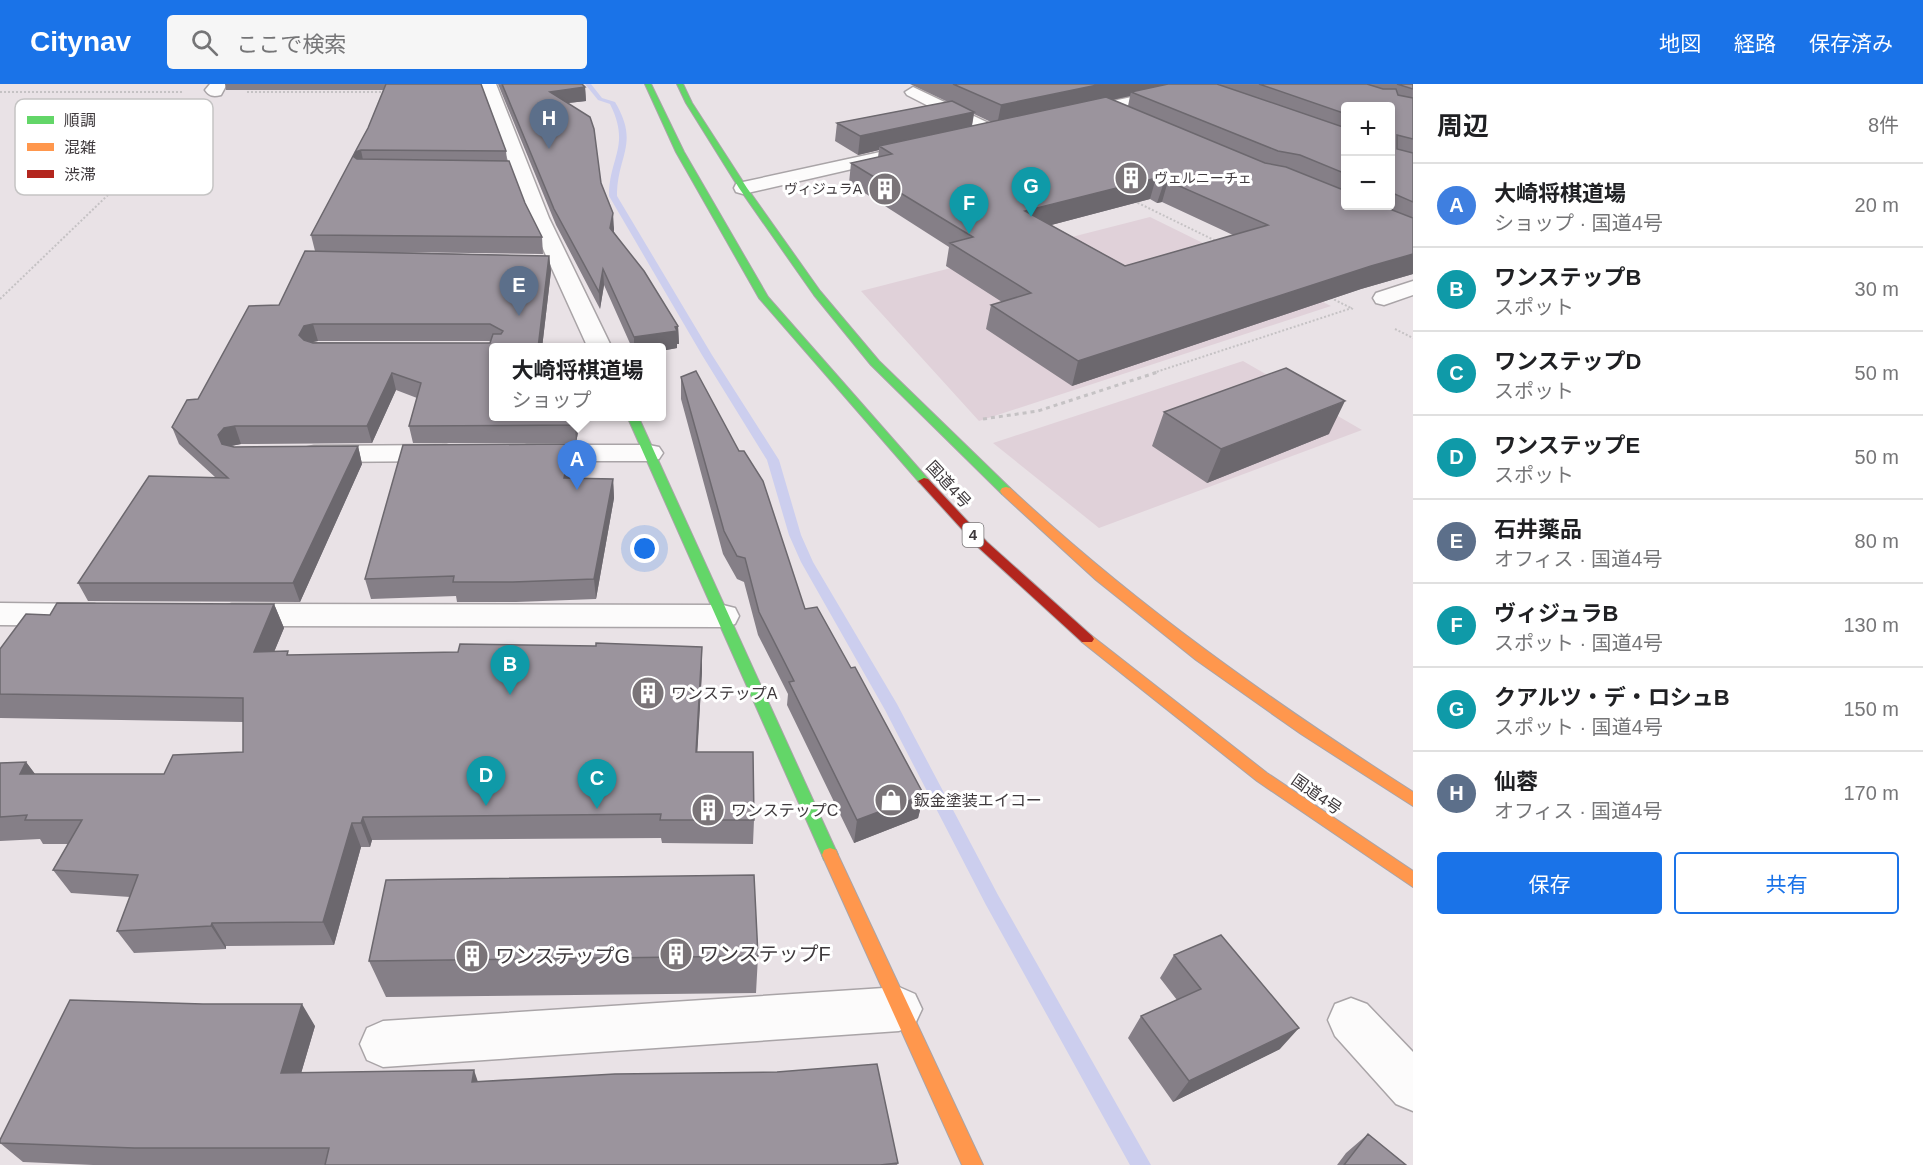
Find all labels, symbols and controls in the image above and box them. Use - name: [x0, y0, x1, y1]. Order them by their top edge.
- search box: [167, 15, 587, 69]
- text: Citynav: [30, 26, 131, 57]
- icon: search: [188, 26, 221, 59]
- text: ここで検索: [236, 32, 346, 57]
- text: 地図: [1659, 32, 1701, 55]
- text: 経路: [1734, 32, 1776, 55]
- text: 保存済み: [1809, 32, 1893, 55]
- legend: [15, 99, 213, 195]
- pin: H: [530, 100, 568, 149]
- map controls: [1341, 102, 1395, 210]
- button: +: [1341, 102, 1395, 156]
- text: 周辺: [1437, 111, 1489, 141]
- text: 順調: [64, 112, 96, 129]
- text: 8件: [1868, 114, 1899, 136]
- text: 混雑: [64, 139, 96, 156]
- button: −: [1341, 156, 1395, 210]
- building icon: ヴェルニーチェ: [1113, 160, 1149, 196]
- text: 渋滞: [64, 166, 96, 183]
- pin: G: [1012, 168, 1050, 217]
- place label: ヴェルニーチェ: [1154, 170, 1252, 186]
- building icon: ヴィジュラA: [867, 171, 903, 207]
- place label: ヴィジュラA: [784, 181, 863, 197]
- text: 大崎将棋道場: [1494, 181, 1626, 206]
- pin: F: [950, 184, 988, 234]
- text: A: [1449, 194, 1464, 216]
- text: 20 m: [1855, 194, 1899, 216]
- text: ショップ · 国道4号: [1494, 212, 1663, 234]
- text: ワンステップB: [1494, 265, 1641, 290]
- pin: E: [500, 266, 538, 316]
- text: B: [1449, 278, 1464, 300]
- text: 30 m: [1855, 278, 1899, 300]
- text: スポット: [1494, 296, 1574, 318]
- popup: [489, 343, 666, 421]
- text: ワンステップD: [1494, 349, 1641, 374]
- text: 大崎将棋道場: [511, 358, 644, 383]
- text: C: [1449, 362, 1464, 384]
- text: 50 m: [1855, 362, 1899, 384]
- text: スポット: [1494, 380, 1574, 402]
- text: ショップ: [511, 389, 591, 411]
- text: ワンステップE: [1494, 433, 1640, 458]
- pin: A: [558, 440, 596, 490]
- text: D: [1449, 446, 1464, 468]
- text: 50 m: [1855, 446, 1899, 468]
- street label: 国道4号: [923, 458, 974, 511]
- text: スポット: [1494, 464, 1574, 486]
- text: 石井薬品: [1494, 517, 1582, 542]
- road number: 4: [962, 523, 984, 547]
- text: E: [1450, 530, 1463, 552]
- text: 80 m: [1855, 530, 1899, 552]
- your location: [630, 534, 659, 563]
- text: オフィス · 国道4号: [1494, 548, 1663, 570]
- text: ヴィジュラB: [1494, 601, 1618, 626]
- text: F: [1450, 614, 1463, 636]
- text: 130 m: [1843, 614, 1899, 636]
- text: スポット · 国道4号: [1494, 632, 1663, 654]
- pin: B: [490, 646, 530, 695]
- building icon: ワンステップA: [630, 675, 666, 711]
- place label: ワンステップA: [671, 685, 778, 702]
- text: クアルツ・デ・ロシュB: [1494, 685, 1730, 710]
- text: G: [1449, 698, 1464, 720]
- text: 150 m: [1843, 698, 1899, 720]
- text: スポット · 国道4号: [1494, 716, 1663, 738]
- pin: D: [466, 756, 506, 806]
- pin: C: [578, 760, 616, 809]
- text: 仙蓉: [1494, 769, 1538, 794]
- street label: 国道4号: [1289, 771, 1345, 818]
- shop icon: 鈑金塗装エイコー: [873, 782, 909, 818]
- text: H: [1449, 782, 1464, 804]
- text: 170 m: [1843, 782, 1899, 804]
- building icon: ワンステップC: [690, 792, 726, 828]
- place label: 鈑金塗装エイコー: [914, 792, 1042, 809]
- text: オフィス · 国道4号: [1494, 800, 1663, 822]
- place label: ワンステップC: [731, 802, 838, 819]
- button: 保存: [1437, 852, 1662, 914]
- button: 共有: [1674, 852, 1899, 914]
- building icon: ワンステップF: [658, 936, 694, 972]
- building icon: ワンステップG: [454, 938, 490, 974]
- place label: ワンステップF: [699, 943, 831, 965]
- place label: ワンステップG: [495, 945, 630, 967]

